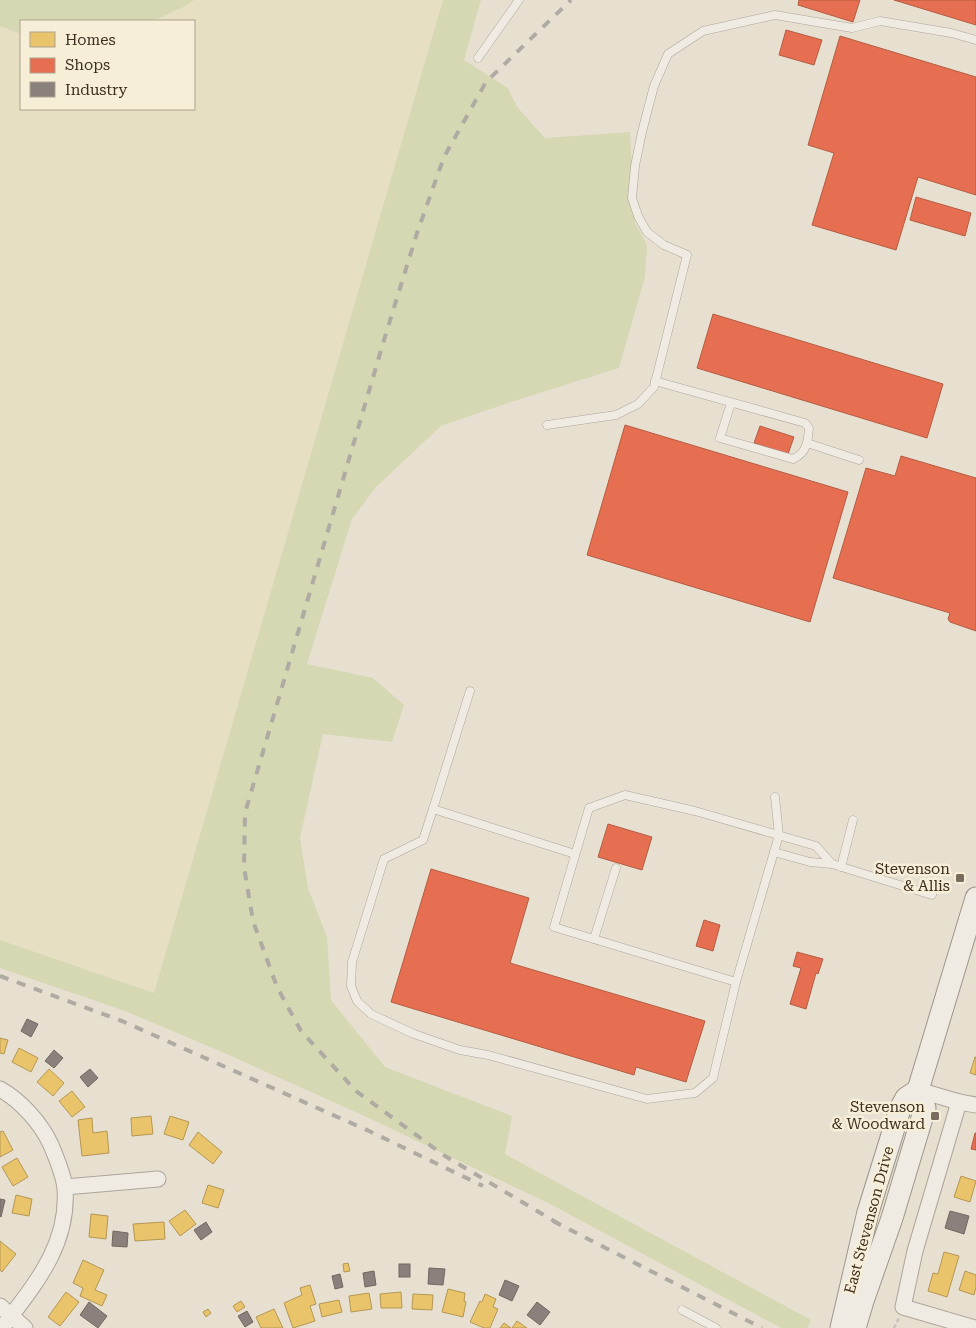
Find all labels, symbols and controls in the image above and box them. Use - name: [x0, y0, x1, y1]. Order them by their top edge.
- legend: [20, 20, 195, 110]
- text: Homes: [65, 31, 116, 49]
- text: Shops: [65, 56, 110, 74]
- text: Industry: [65, 81, 127, 99]
- place label: Stevenson & Allis: [875, 860, 950, 895]
- marker: Stevenson & Allis: [954, 872, 966, 884]
- place label: Stevenson & Woodward: [831, 1098, 925, 1133]
- marker: Stevenson & Woodward: [929, 1110, 941, 1122]
- street label: East Stevenson Drive: [841, 1144, 897, 1296]

